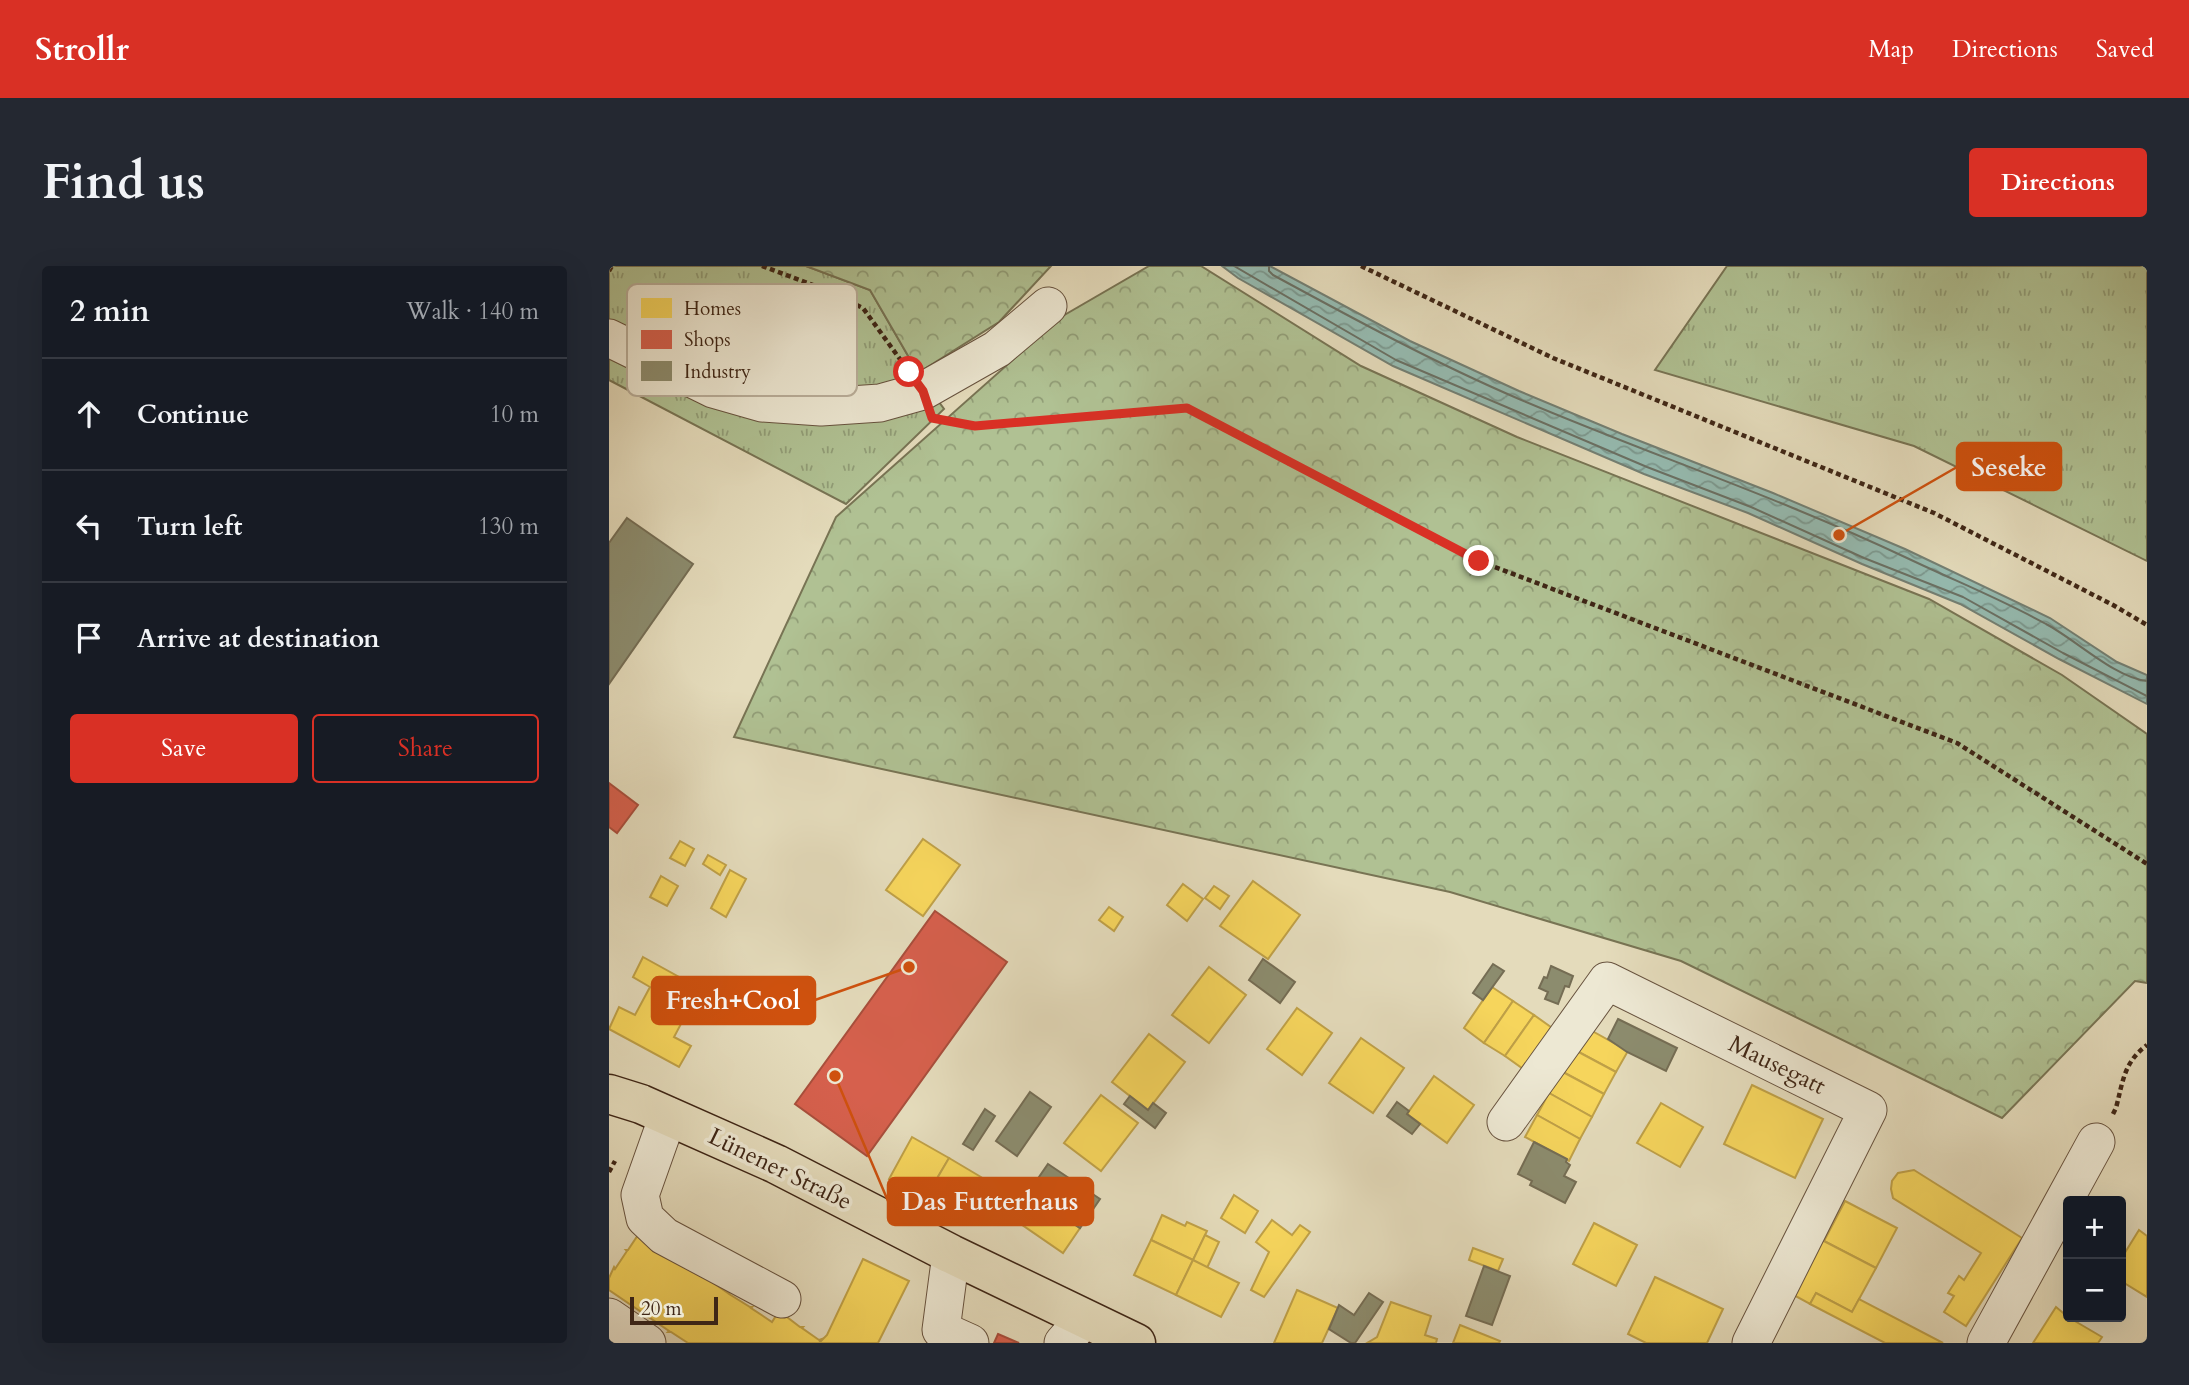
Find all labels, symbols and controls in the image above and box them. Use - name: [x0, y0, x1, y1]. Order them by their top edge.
- text: Strollr: [35, 27, 129, 72]
- text: Map: [1868, 33, 1914, 66]
- text: Directions: [1952, 33, 2058, 66]
- text: Saved: [2096, 33, 2154, 66]
- button: Directions: [1969, 148, 2147, 217]
- text: Find us: [42, 149, 205, 216]
- legend: [627, 284, 857, 396]
- text: 2 min: [70, 291, 150, 332]
- text: Walk · 140 m: [406, 296, 539, 327]
- text: Homes: [684, 296, 741, 322]
- text: Shops: [684, 327, 731, 353]
- route start: [893, 356, 924, 387]
- text: Industry: [684, 359, 751, 385]
- icon: ahead: [70, 395, 108, 433]
- text: Continue: [137, 397, 249, 432]
- text: 10 m: [490, 399, 539, 430]
- callout: Seseke: [1957, 443, 2061, 490]
- text: Seseke: [1971, 450, 2047, 485]
- icon: left: [70, 507, 108, 545]
- text: Turn left: [137, 509, 242, 544]
- text: 130 m: [478, 511, 539, 542]
- route end: [1463, 545, 1494, 576]
- icon: arrive: [70, 619, 108, 657]
- text: Arrive at destination: [137, 621, 380, 656]
- button: Save: [70, 714, 298, 783]
- button: Share: [312, 714, 539, 783]
- callout: Fresh+Cool: [652, 977, 815, 1024]
- text: Fresh+Cool: [666, 983, 801, 1018]
- street label: Mausegatt: [1723, 1027, 1831, 1103]
- street label: Lünener Straße: [703, 1120, 857, 1218]
- callout: Das Futterhaus: [888, 1178, 1093, 1225]
- text: Das Futterhaus: [902, 1184, 1079, 1219]
- map controls: [2063, 1196, 2126, 1322]
- button: +: [2063, 1196, 2126, 1259]
- button: −: [2063, 1259, 2126, 1322]
- scale bar: [630, 1294, 717, 1326]
- text: 20 m: [641, 1296, 682, 1322]

